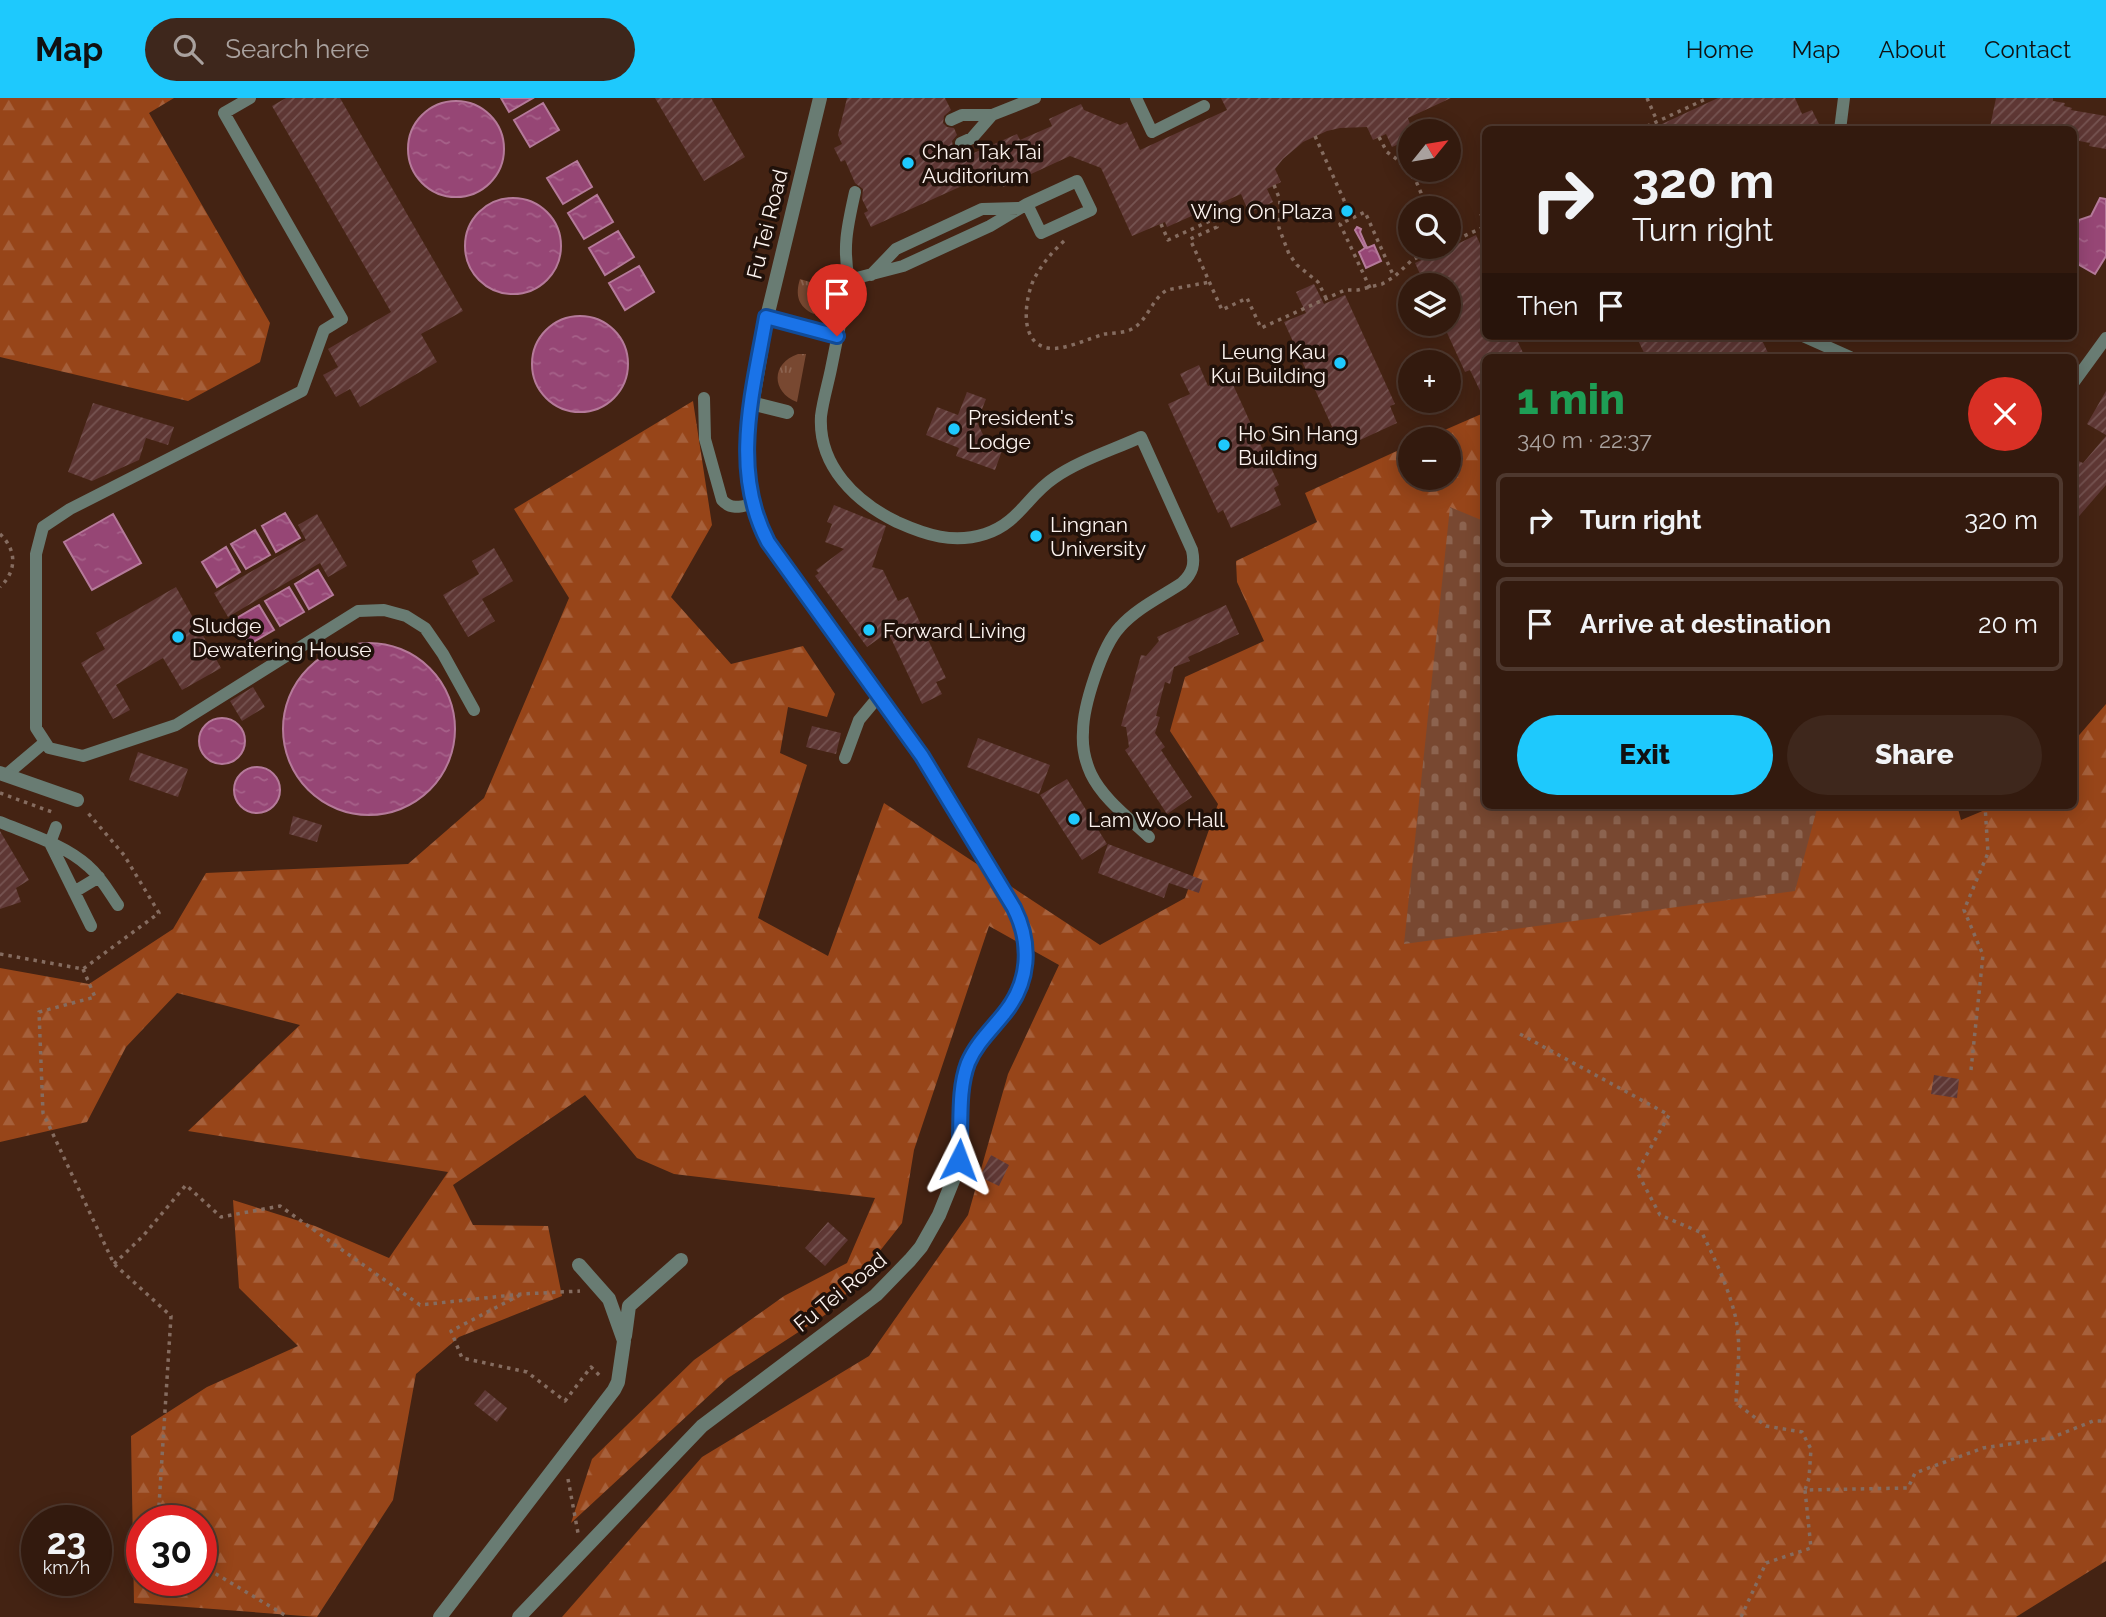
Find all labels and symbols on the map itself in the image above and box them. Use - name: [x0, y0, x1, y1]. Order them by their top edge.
- north arrow: [1398, 119, 1461, 182]
- place label: Chan Tak Tai Auditorium: [922, 139, 1042, 188]
- marker: Chan Tak Tai Auditorium: [900, 155, 916, 171]
- street label: Fu Tei Road: [741, 167, 793, 281]
- place label: Wing On Plaza: [1191, 199, 1333, 224]
- marker: Wing On Plaza: [1339, 203, 1355, 219]
- pin: [807, 264, 867, 336]
- place label: Leung Kau Kui Building: [1211, 339, 1326, 388]
- marker: Leung Kau Kui Building: [1332, 355, 1348, 371]
- place label: President's Lodge: [968, 405, 1074, 454]
- marker: President's Lodge: [946, 421, 962, 437]
- place label: Ho Sin Hang Building: [1238, 421, 1358, 470]
- marker: Ho Sin Hang Building: [1216, 437, 1232, 453]
- place label: Lingnan University: [1050, 512, 1146, 561]
- marker: Lingnan University: [1028, 528, 1044, 544]
- place label: Sludge Dewatering House: [192, 613, 372, 662]
- place label: Forward Living: [883, 618, 1026, 643]
- marker: Forward Living: [861, 622, 877, 638]
- marker: Sludge Dewatering House: [170, 629, 186, 645]
- place label: Lam Woo Hall: [1088, 807, 1225, 832]
- marker: Lam Woo Hall: [1066, 811, 1082, 827]
- position arrow: [922, 1123, 996, 1197]
- street label: Fu Tei Road: [789, 1247, 891, 1337]
- speed limit sign: 30: [126, 1505, 217, 1596]

